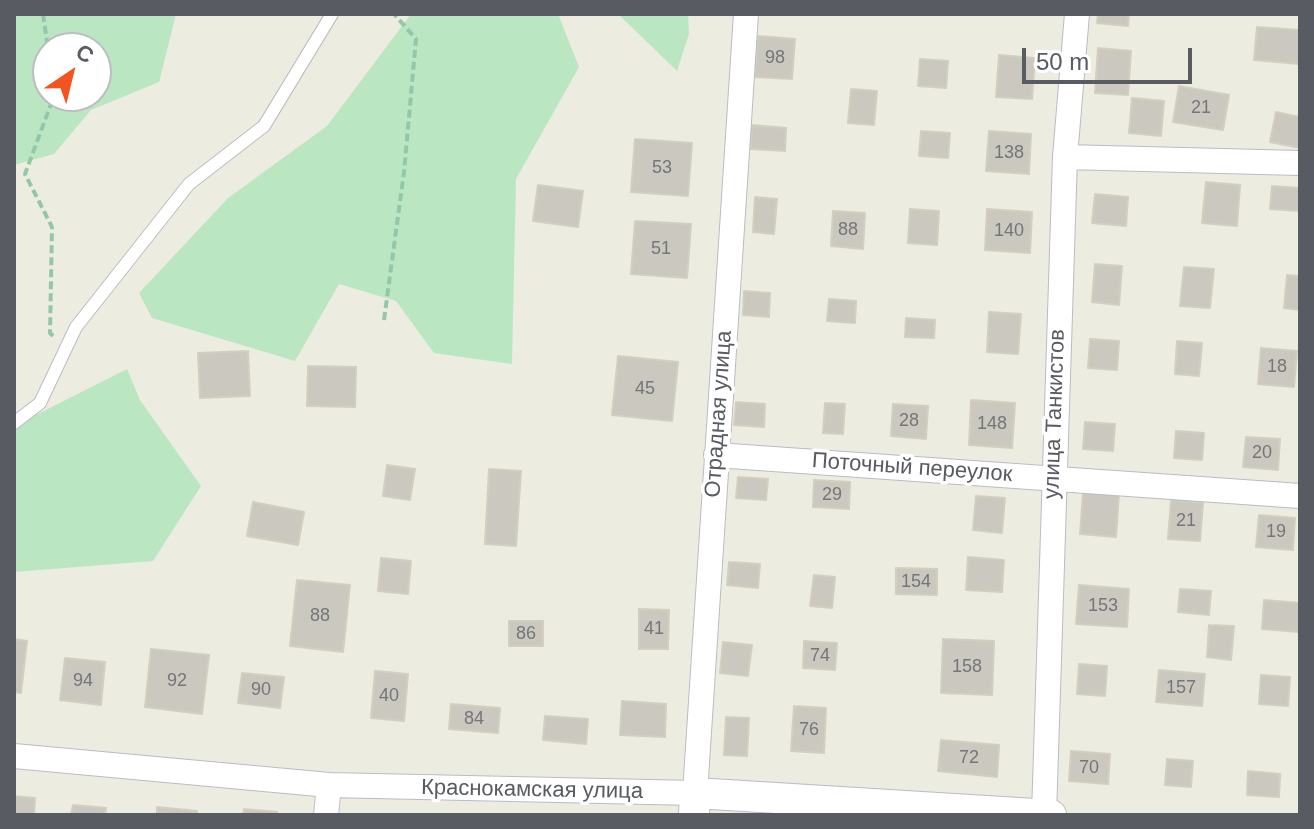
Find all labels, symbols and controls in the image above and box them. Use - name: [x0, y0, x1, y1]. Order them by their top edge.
- north arrow: [32, 32, 112, 112]
- scale bar: [1026, 32, 1196, 82]
- text: С: [71, 39, 99, 68]
- house number: 98: [765, 47, 785, 69]
- text: 50 m: [1036, 48, 1089, 75]
- house number: 21: [1191, 97, 1211, 119]
- house number: 138: [994, 142, 1024, 164]
- house number: 53: [652, 157, 672, 179]
- house number: 88: [838, 219, 858, 241]
- house number: 140: [994, 220, 1024, 242]
- house number: 51: [651, 238, 671, 260]
- street label: улица Танкистов: [1039, 329, 1071, 499]
- street label: Отрадная улица: [700, 330, 738, 498]
- house number: 18: [1267, 356, 1287, 378]
- house number: 45: [635, 378, 655, 400]
- house number: 28: [899, 410, 919, 432]
- house number: 148: [977, 413, 1007, 435]
- house number: 20: [1252, 442, 1272, 464]
- street label: Поточный переулок: [811, 448, 1013, 488]
- house number: 29: [822, 484, 842, 506]
- house number: 21: [1176, 510, 1196, 532]
- house number: 19: [1266, 521, 1286, 543]
- house number: 154: [901, 571, 931, 593]
- house number: 153: [1088, 595, 1118, 617]
- house number: 88: [310, 605, 330, 627]
- house number: 41: [644, 618, 664, 640]
- house number: 86: [516, 623, 536, 645]
- house number: 74: [810, 645, 830, 667]
- house number: 158: [952, 656, 982, 678]
- house number: 94: [73, 670, 93, 692]
- house number: 92: [167, 670, 187, 692]
- house number: 157: [1166, 677, 1196, 699]
- house number: 90: [251, 679, 271, 701]
- house number: 40: [379, 685, 399, 707]
- house number: 84: [464, 708, 484, 730]
- house number: 76: [799, 719, 819, 741]
- house number: 72: [959, 747, 979, 769]
- house number: 70: [1079, 757, 1099, 779]
- street label: Краснокамская улица: [421, 775, 643, 805]

